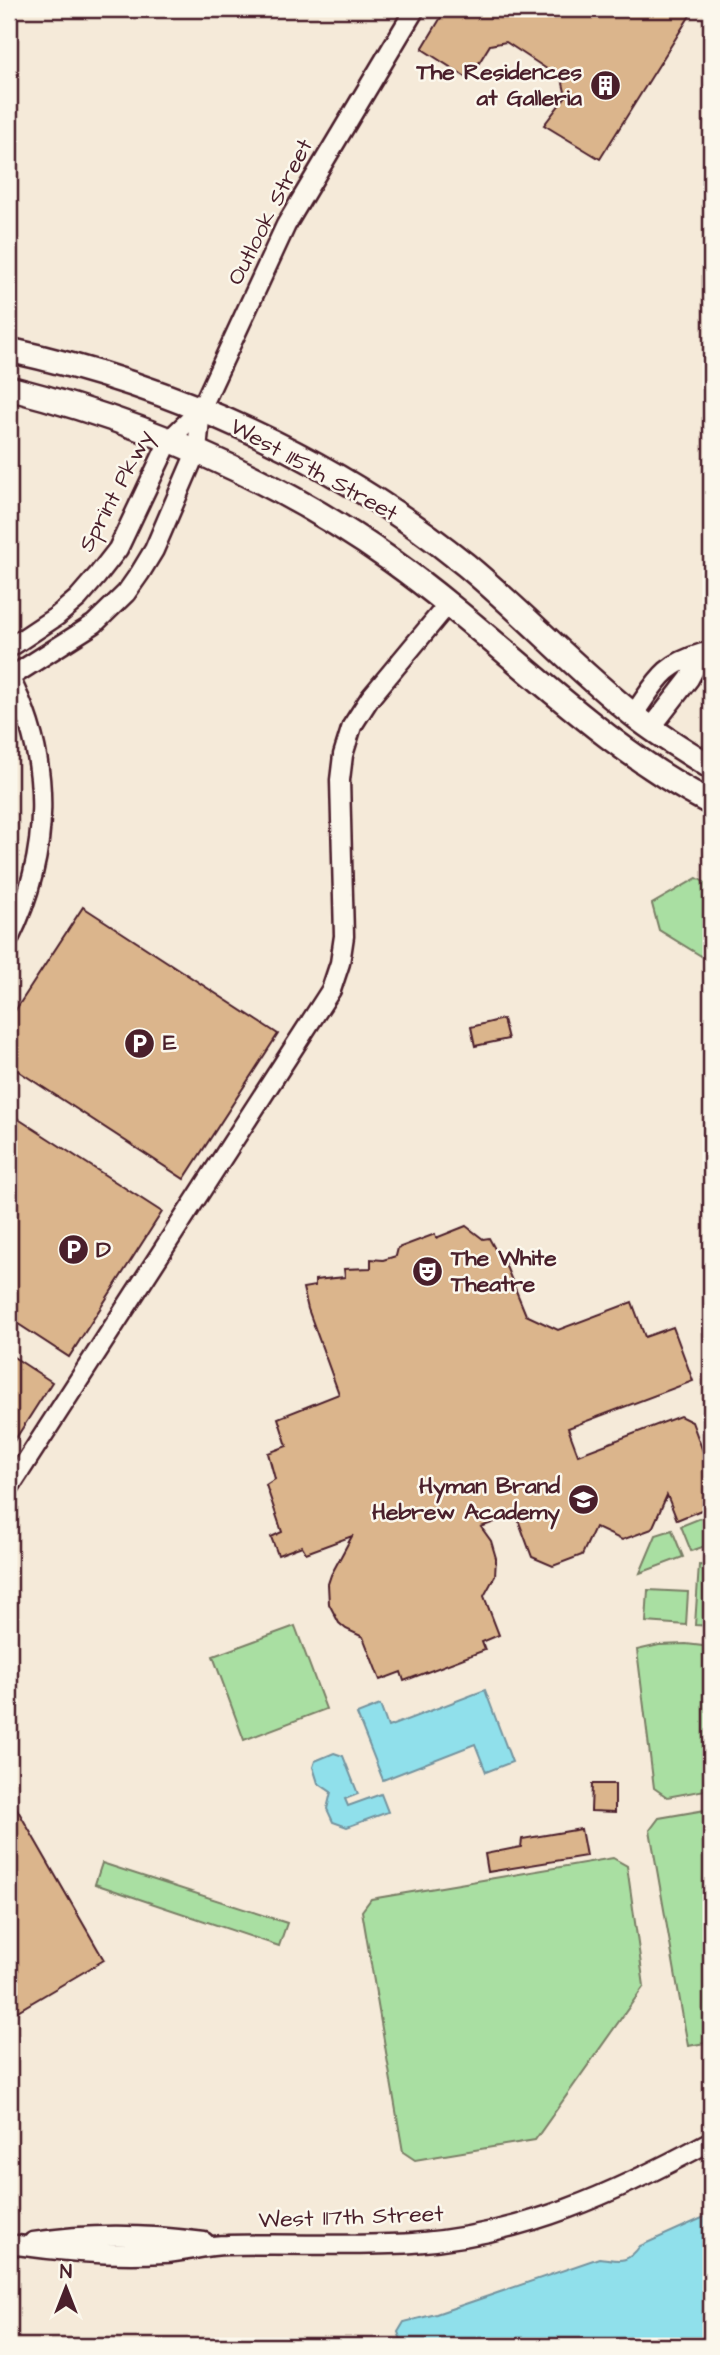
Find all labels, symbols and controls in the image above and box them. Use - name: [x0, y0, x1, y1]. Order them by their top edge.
- place label: The Residences at Galleria: [415, 56, 582, 114]
- building icon: The Residences at Galleria: [588, 68, 622, 102]
- street label: Outlook Street: [219, 133, 321, 291]
- street label: West 115th Street: [224, 411, 404, 530]
- street label: Sprint Pkwy: [70, 424, 163, 558]
- parking icon: E: [123, 1026, 157, 1060]
- place label: E: [163, 1027, 177, 1059]
- parking icon: D: [56, 1233, 90, 1267]
- place label: D: [96, 1234, 111, 1266]
- place label: The White Theatre: [450, 1242, 557, 1300]
- theatre icon: The White Theatre: [411, 1254, 445, 1288]
- place label: Hyman Brand Hebrew Academy: [372, 1470, 560, 1530]
- school or university icon: Hyman Brand Hebrew Academy: [566, 1482, 600, 1516]
- street label: West 117th Street: [258, 2198, 445, 2236]
- north arrow: [32, 2254, 102, 2324]
- text: N: [60, 2259, 72, 2286]

